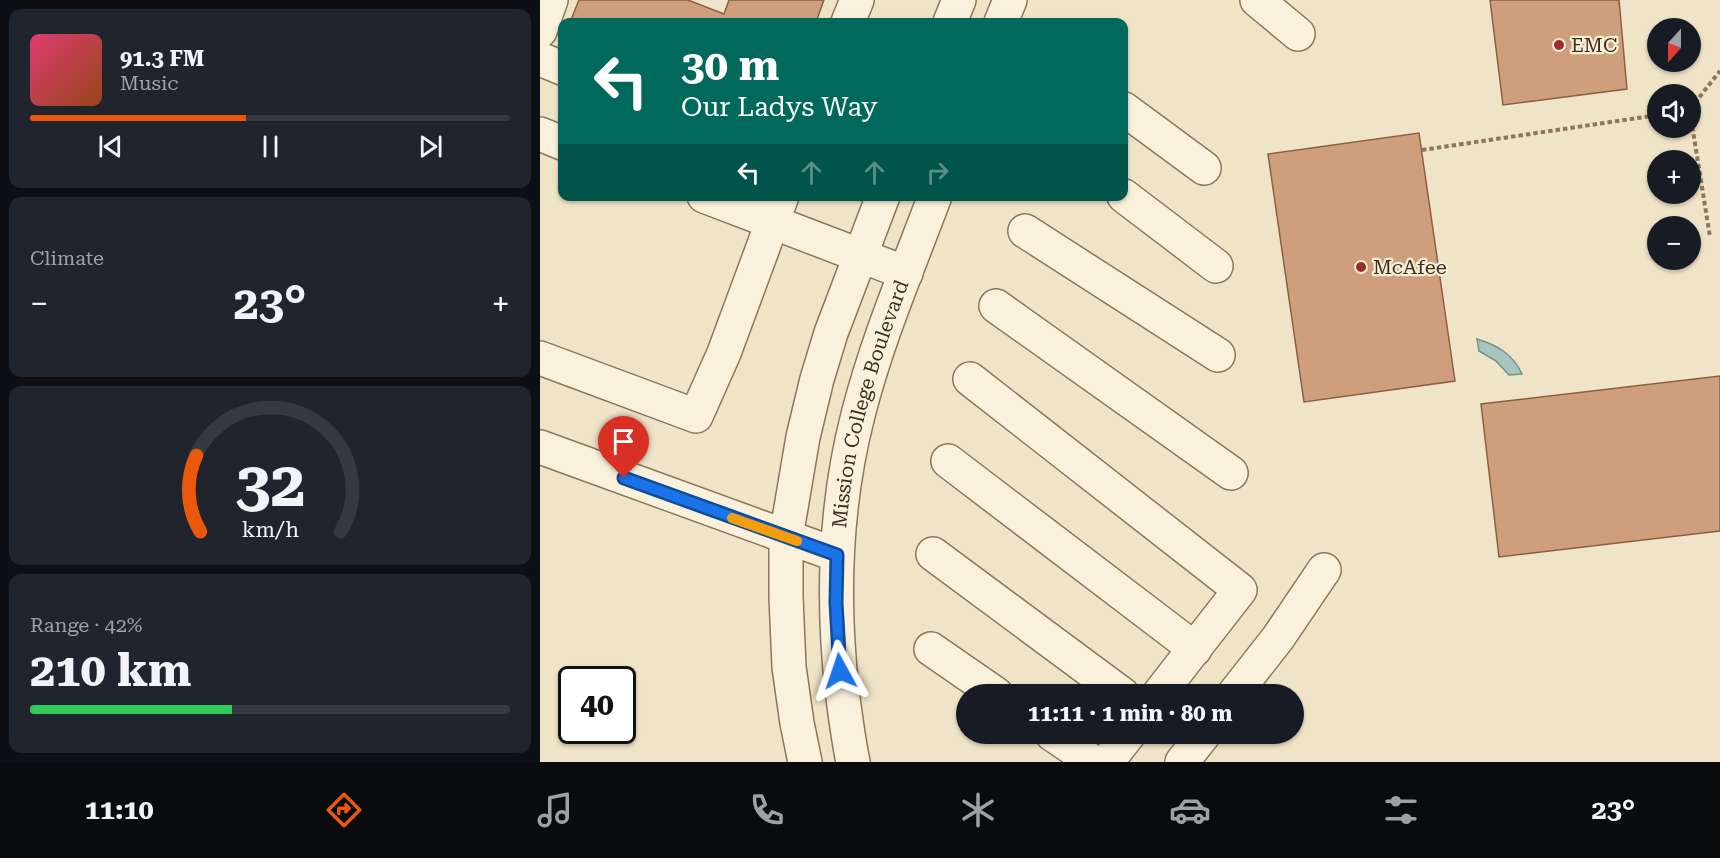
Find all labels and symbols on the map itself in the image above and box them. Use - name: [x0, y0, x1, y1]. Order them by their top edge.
- north arrow: [1647, 18, 1701, 72]
- place label: EMC: [1571, 33, 1617, 57]
- marker: EMC: [1552, 38, 1566, 52]
- place label: McAfee: [1373, 255, 1447, 279]
- marker: McAfee: [1354, 260, 1368, 274]
- street label: Mission College Boulevard: [827, 276, 914, 529]
- pin: [598, 416, 649, 478]
- position arrow: [808, 639, 872, 703]
- speed limit sign: 40: [558, 666, 636, 744]

